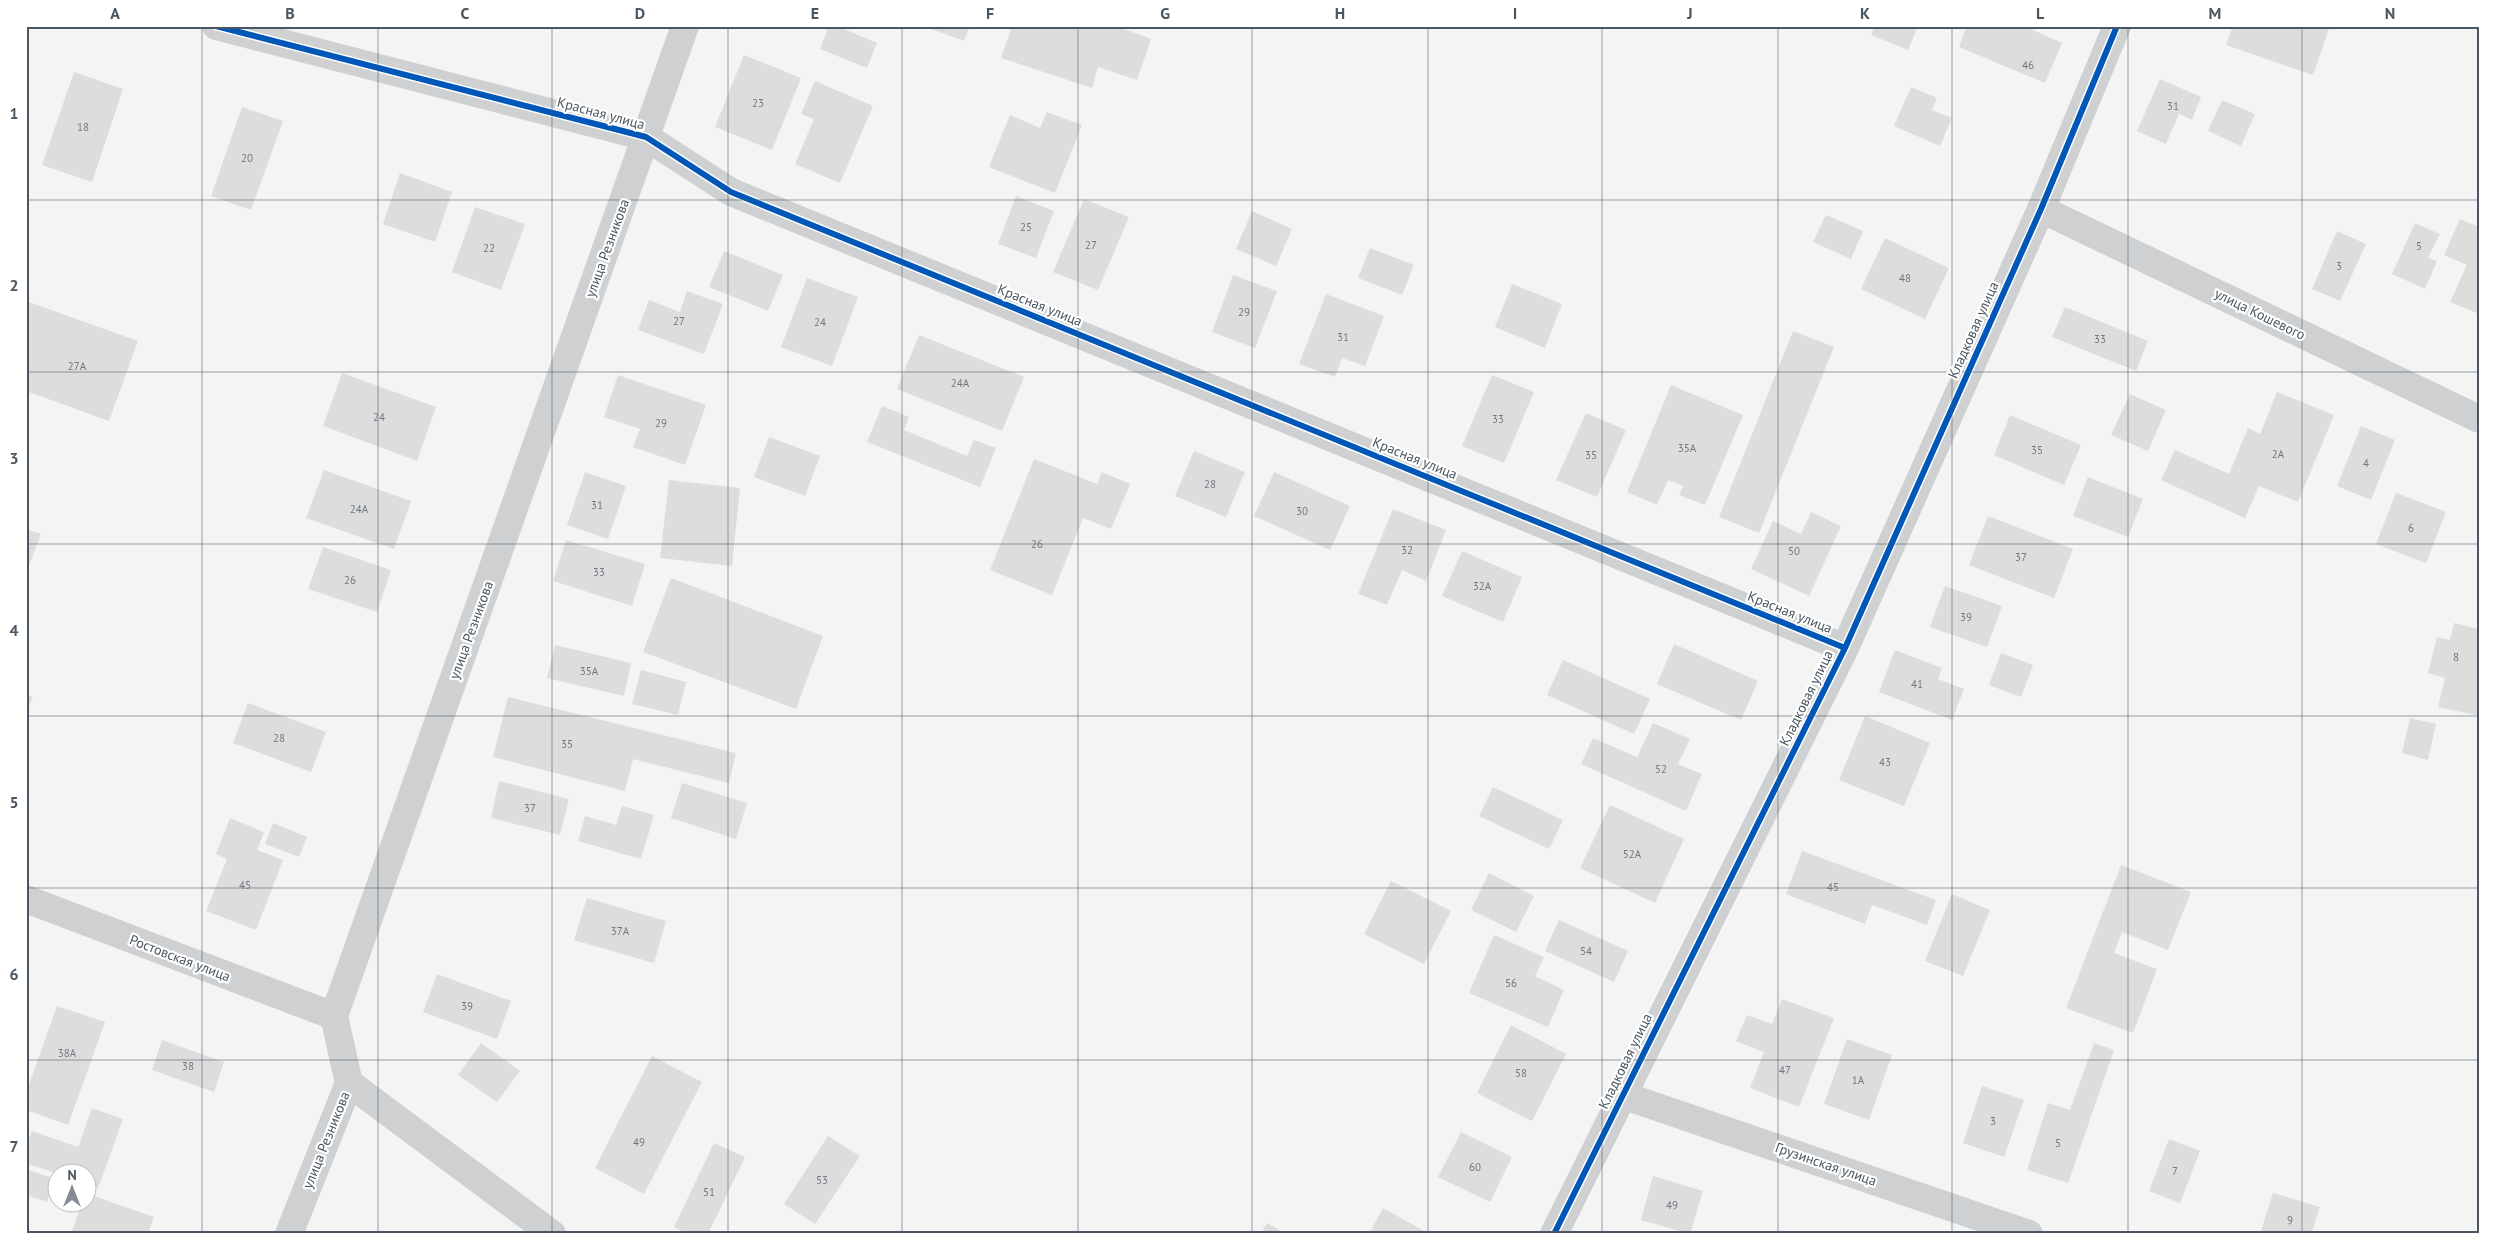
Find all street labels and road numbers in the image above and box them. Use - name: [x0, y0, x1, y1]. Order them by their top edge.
- street label: Красная улица: [555, 93, 647, 133]
- street label: улица Резникова: [581, 196, 633, 300]
- street label: Кладковая улица: [1944, 279, 2002, 381]
- street label: Красная улица: [995, 280, 1085, 330]
- street label: улица Кошевого: [2212, 284, 2308, 344]
- street label: Красная улица: [1370, 433, 1460, 483]
- street label: улица Резникова: [445, 578, 497, 682]
- street label: Красная улица: [1745, 587, 1835, 637]
- street label: Кладковая улица: [1775, 647, 1837, 749]
- street label: Ростовская улица: [127, 930, 233, 986]
- street label: Кладковая улица: [1594, 1010, 1656, 1112]
- street label: улица Резникова: [298, 1089, 354, 1191]
- street label: Грузинская улица: [1773, 1138, 1879, 1190]

